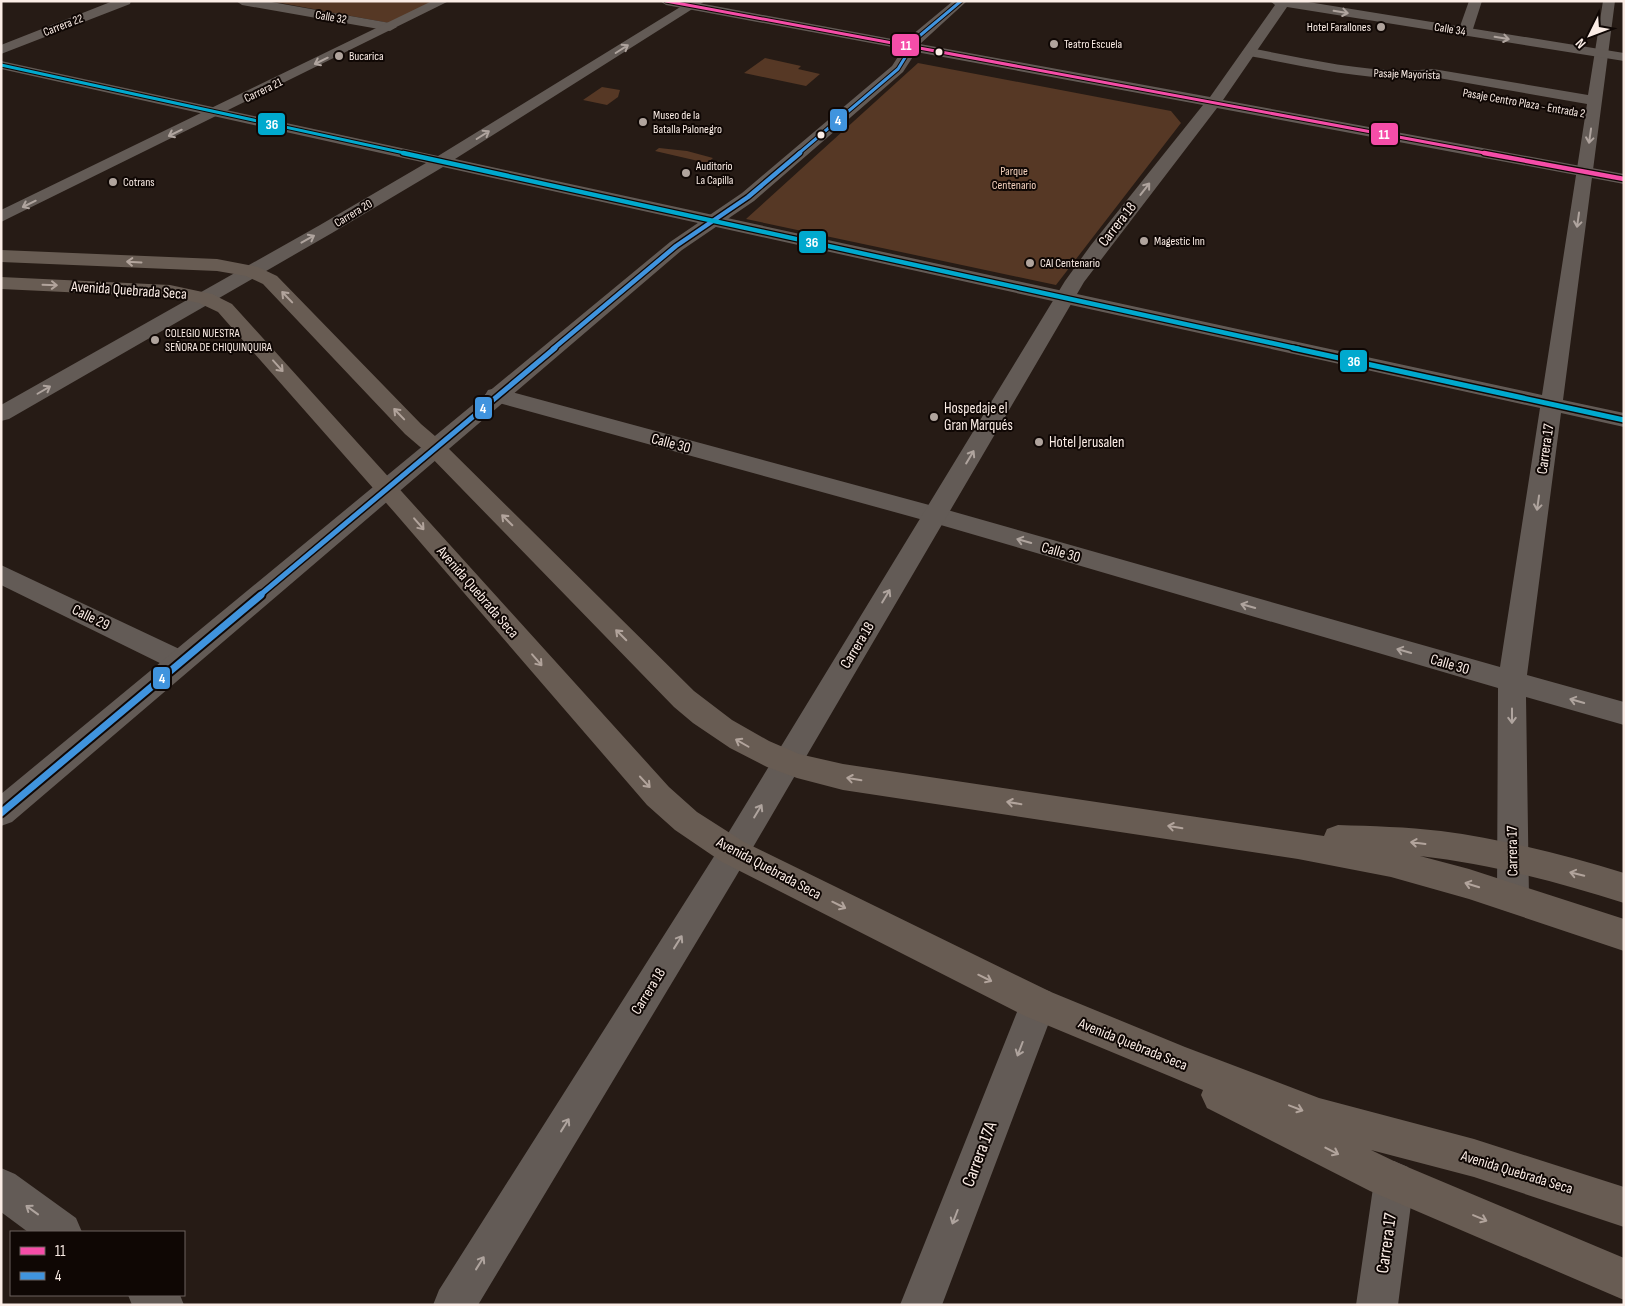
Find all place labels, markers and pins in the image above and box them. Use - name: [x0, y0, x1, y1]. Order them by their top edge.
- place label: Hotel Farallones: [1307, 20, 1371, 35]
- marker: Hotel Farallones: [1375, 21, 1387, 33]
- place label: Teatro Escuela: [1064, 37, 1122, 52]
- marker: Teatro Escuela: [1048, 38, 1060, 50]
- unlabelled marker: [934, 47, 944, 57]
- place label: Bucarica: [349, 49, 384, 64]
- marker: Bucarica: [333, 50, 345, 62]
- place label: Museo de la Batalla Palonegro: [653, 108, 722, 137]
- marker: Museo de la Batalla Palonegro: [637, 116, 649, 128]
- unlabelled marker: [816, 130, 826, 140]
- place label: Auditorio La Capilla: [695, 159, 734, 188]
- marker: Auditorio La Capilla: [680, 167, 692, 179]
- place label: Cotrans: [123, 175, 155, 190]
- marker: Cotrans: [107, 176, 119, 188]
- place label: Magestic Inn: [1154, 234, 1205, 249]
- marker: Magestic Inn: [1138, 235, 1150, 247]
- place label: CAI Centenario: [1040, 256, 1100, 271]
- marker: CAI Centenario: [1024, 257, 1036, 269]
- place label: COLEGIO NUESTRA SEÑORA DE CHIQUINQUIRA: [165, 326, 273, 355]
- marker: COLEGIO NUESTRA SEÑORA DE CHIQUINQUIRA: [149, 334, 161, 346]
- place label: Hospedaje el Gran Marqués: [944, 399, 1013, 435]
- marker: Hospedaje el Gran Marqués: [928, 411, 940, 423]
- place label: Hotel Jerusalen: [1049, 433, 1125, 452]
- marker: Hotel Jerusalen: [1033, 436, 1045, 448]

